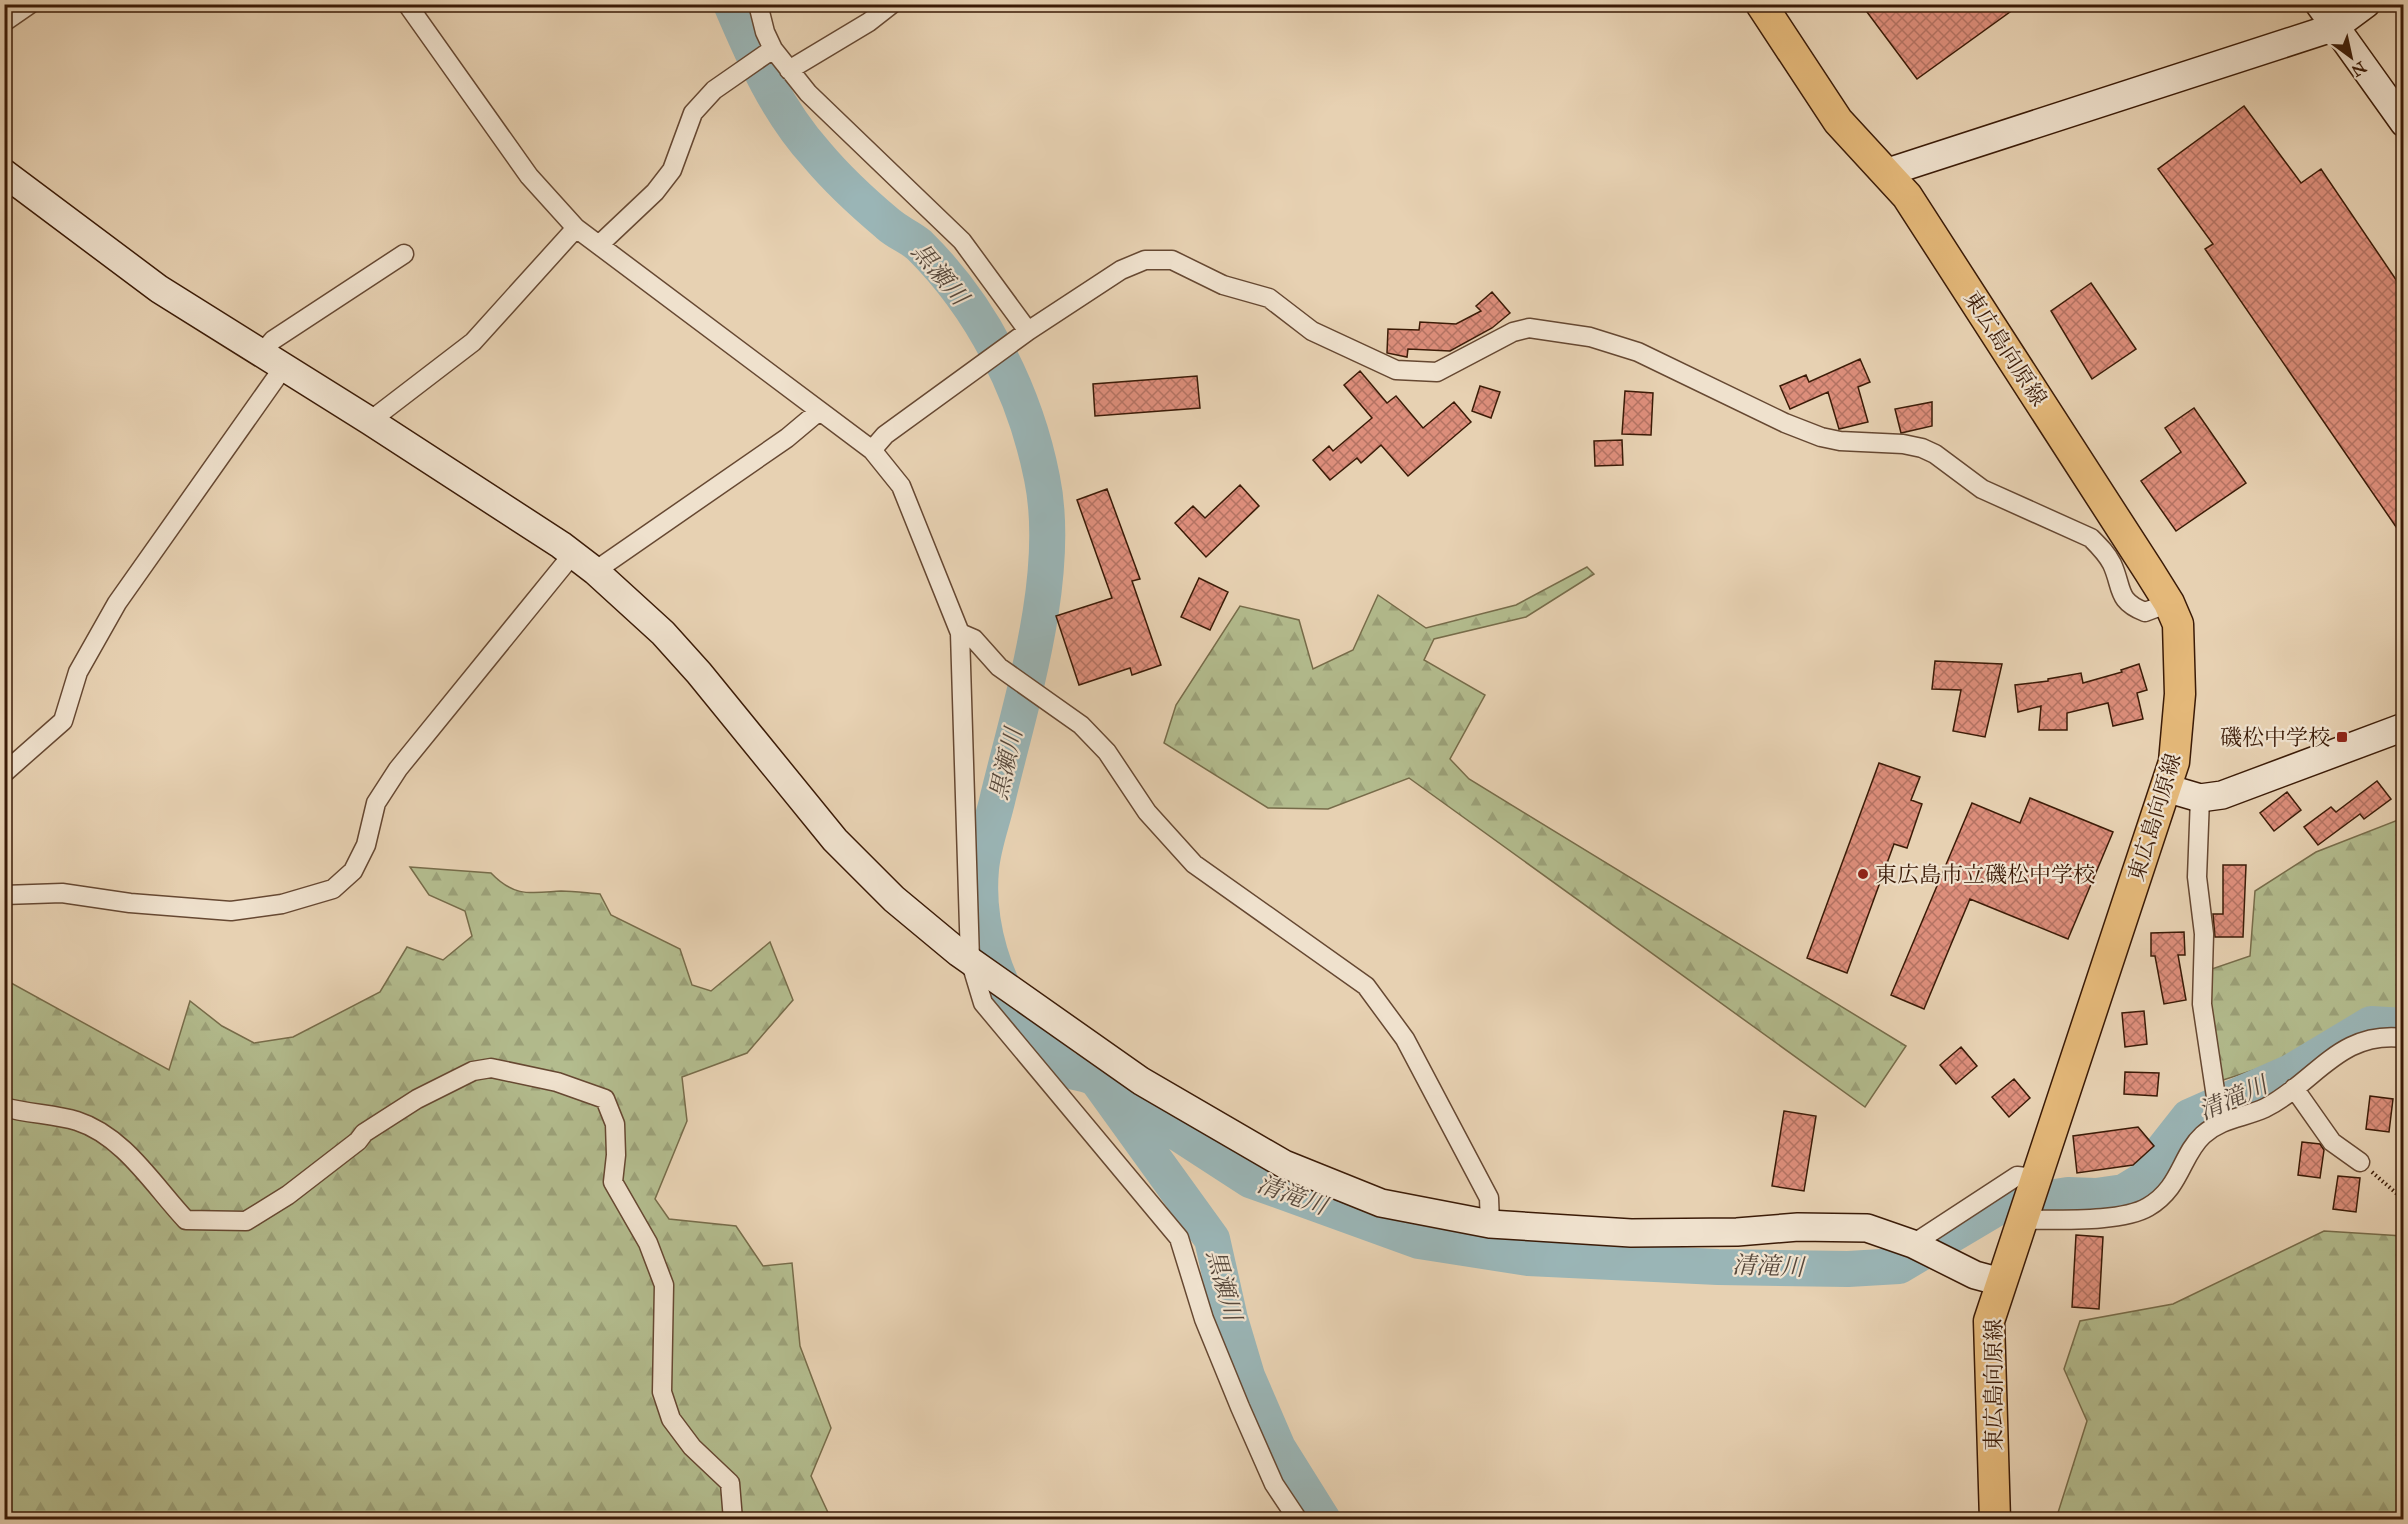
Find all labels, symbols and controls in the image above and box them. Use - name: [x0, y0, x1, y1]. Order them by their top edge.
- north arrow: [2321, 27, 2381, 87]
- text: N: [2348, 57, 2370, 81]
- water label: 黒瀬川: [905, 237, 977, 314]
- street label: 東広島向原線: [1958, 286, 2053, 411]
- water label: 黒瀬川: [983, 723, 1029, 802]
- place label: 磯松中学校: [2220, 724, 2330, 751]
- marker: 磯松中学校: [2335, 730, 2349, 744]
- street label: 東広島向原線: [2122, 750, 2187, 884]
- place label: 東広島市立磯松中学校: [1875, 861, 2095, 888]
- marker: 東広島市立磯松中学校: [1856, 867, 1870, 881]
- water label: 清滝川: [2194, 1068, 2275, 1126]
- water label: 清滝川: [1253, 1169, 1334, 1222]
- water label: 黒瀬川: [1200, 1246, 1249, 1327]
- water label: 清滝川: [1731, 1250, 1807, 1282]
- street label: 東広島向原線: [1980, 1319, 2007, 1451]

